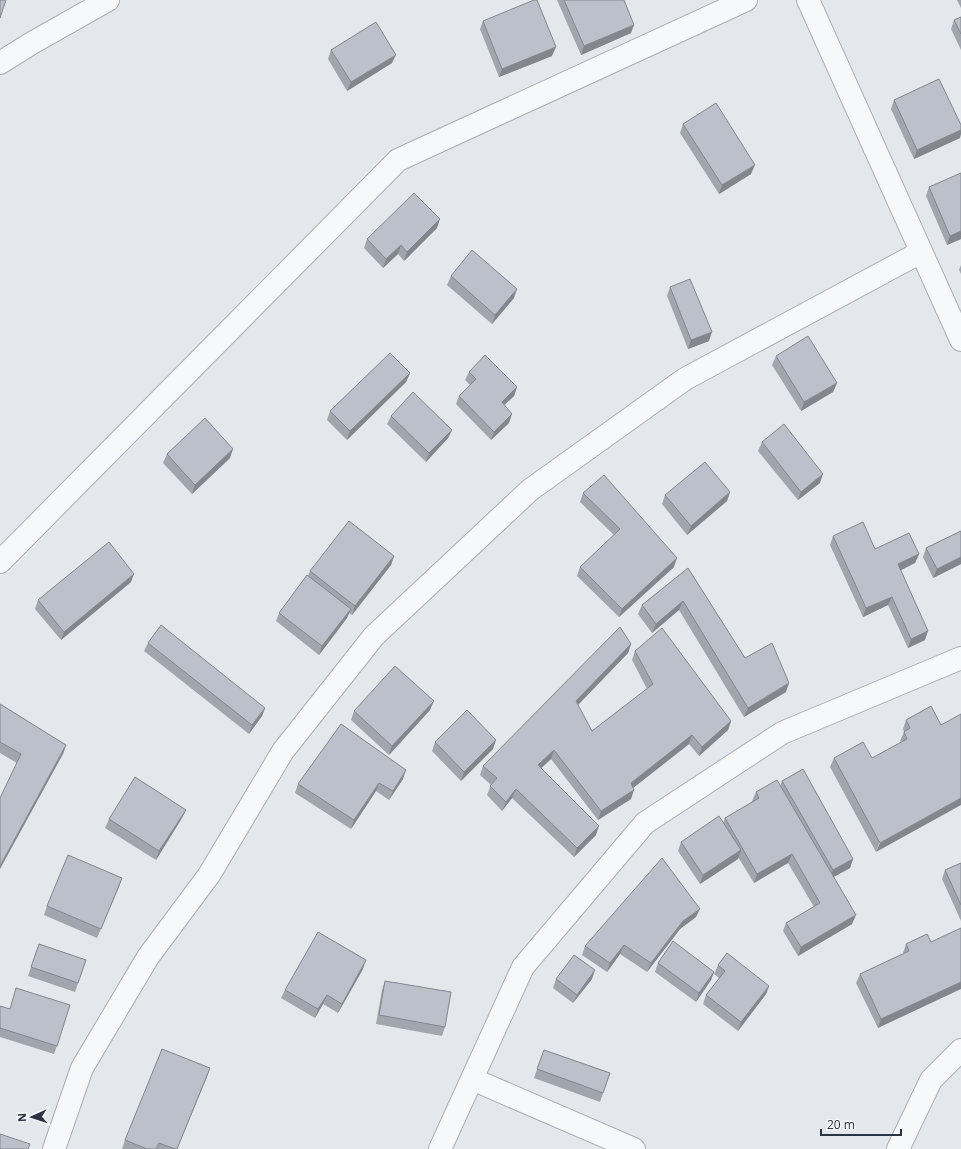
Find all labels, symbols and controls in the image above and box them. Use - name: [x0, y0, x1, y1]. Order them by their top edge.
- north arrow: [12, 1097, 52, 1137]
- scale bar: [821, 1111, 901, 1137]
- text: N: [14, 1113, 29, 1122]
- text: 20 m: [827, 1116, 855, 1133]

